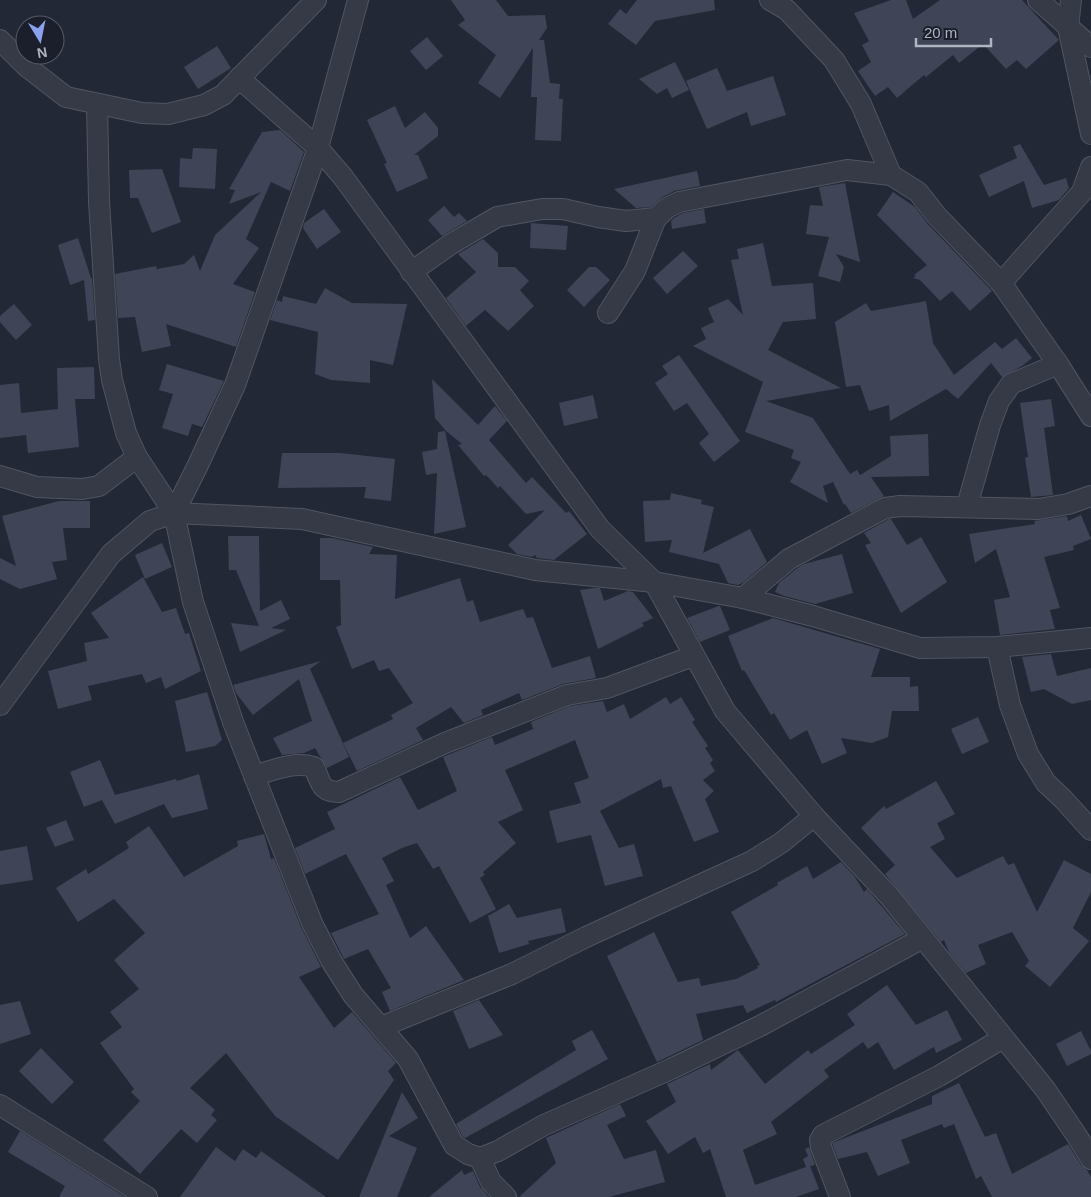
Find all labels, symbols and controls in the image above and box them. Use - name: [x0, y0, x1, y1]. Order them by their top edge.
- north arrow: [15, 15, 65, 65]
- scale bar: [916, 15, 991, 47]
- text: 20 m: [924, 24, 957, 41]
- text: N: [36, 44, 49, 62]

